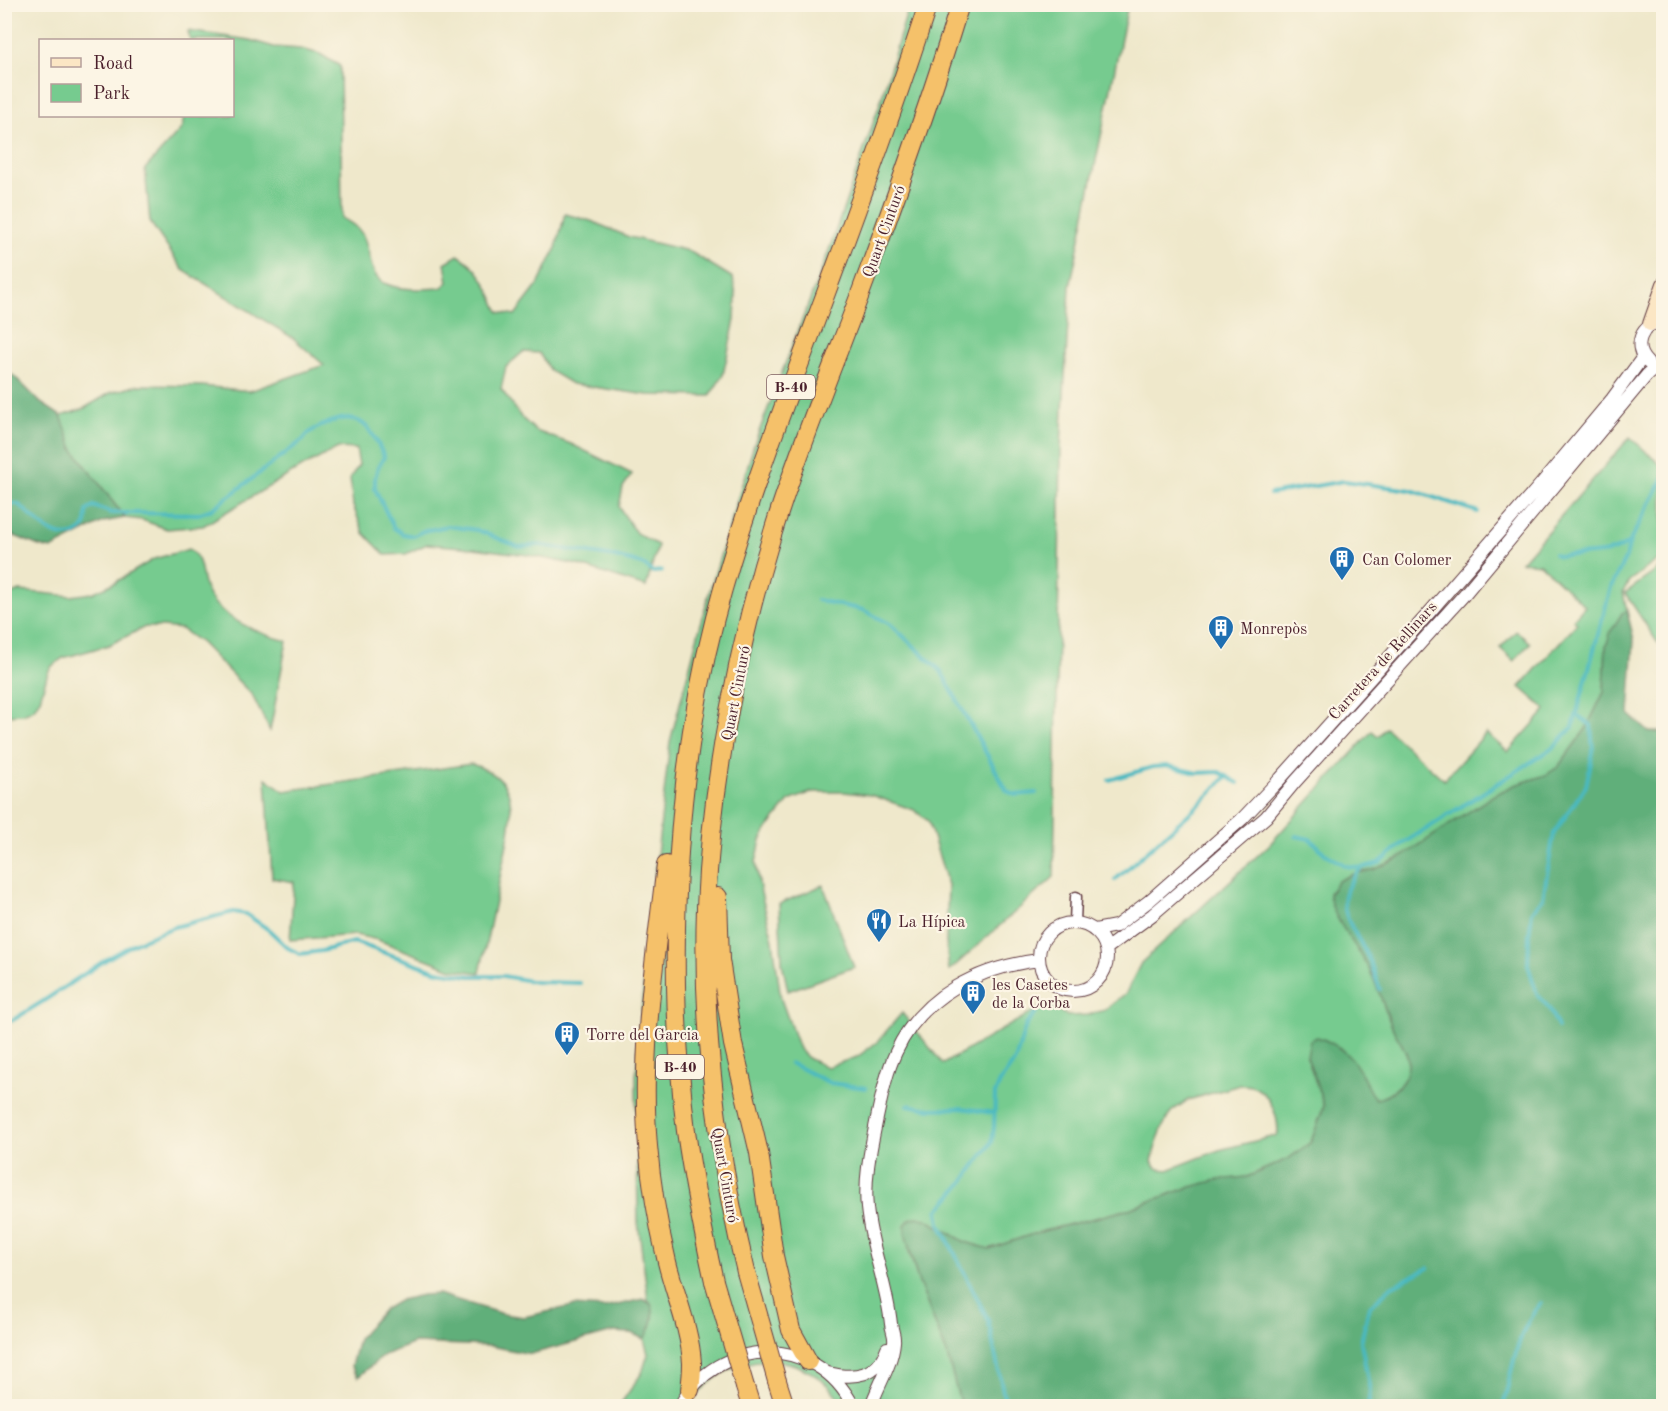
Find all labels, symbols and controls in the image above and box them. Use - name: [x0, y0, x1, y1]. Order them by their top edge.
- legend: [39, 39, 234, 117]
- text: Road: [93, 55, 133, 73]
- text: Park: [93, 85, 130, 103]
- street label: Quart Cinturó: [861, 183, 909, 280]
- road number: B-40: [767, 375, 815, 399]
- building icon: Can Colomer: [1327, 544, 1357, 582]
- place label: Can Colomer: [1362, 553, 1452, 569]
- street label: Carretera de Rellinars: [1326, 599, 1441, 724]
- building icon: Monrepòs: [1206, 613, 1236, 651]
- place label: Monrepòs: [1240, 622, 1307, 638]
- street label: Quart Cinturó: [720, 644, 754, 742]
- restaurant icon: La Hípica: [864, 906, 894, 944]
- place label: La Hípica: [898, 915, 966, 931]
- building icon: les Casetes de la Corba: [958, 978, 988, 1016]
- place label: les Casetes de la Corba: [992, 978, 1070, 1012]
- building icon: Torre del Garcia: [552, 1019, 582, 1057]
- place label: Torre del Garcia: [586, 1028, 699, 1044]
- road number: B-40: [656, 1055, 704, 1079]
- street label: Quart Cinturó: [708, 1126, 740, 1224]

